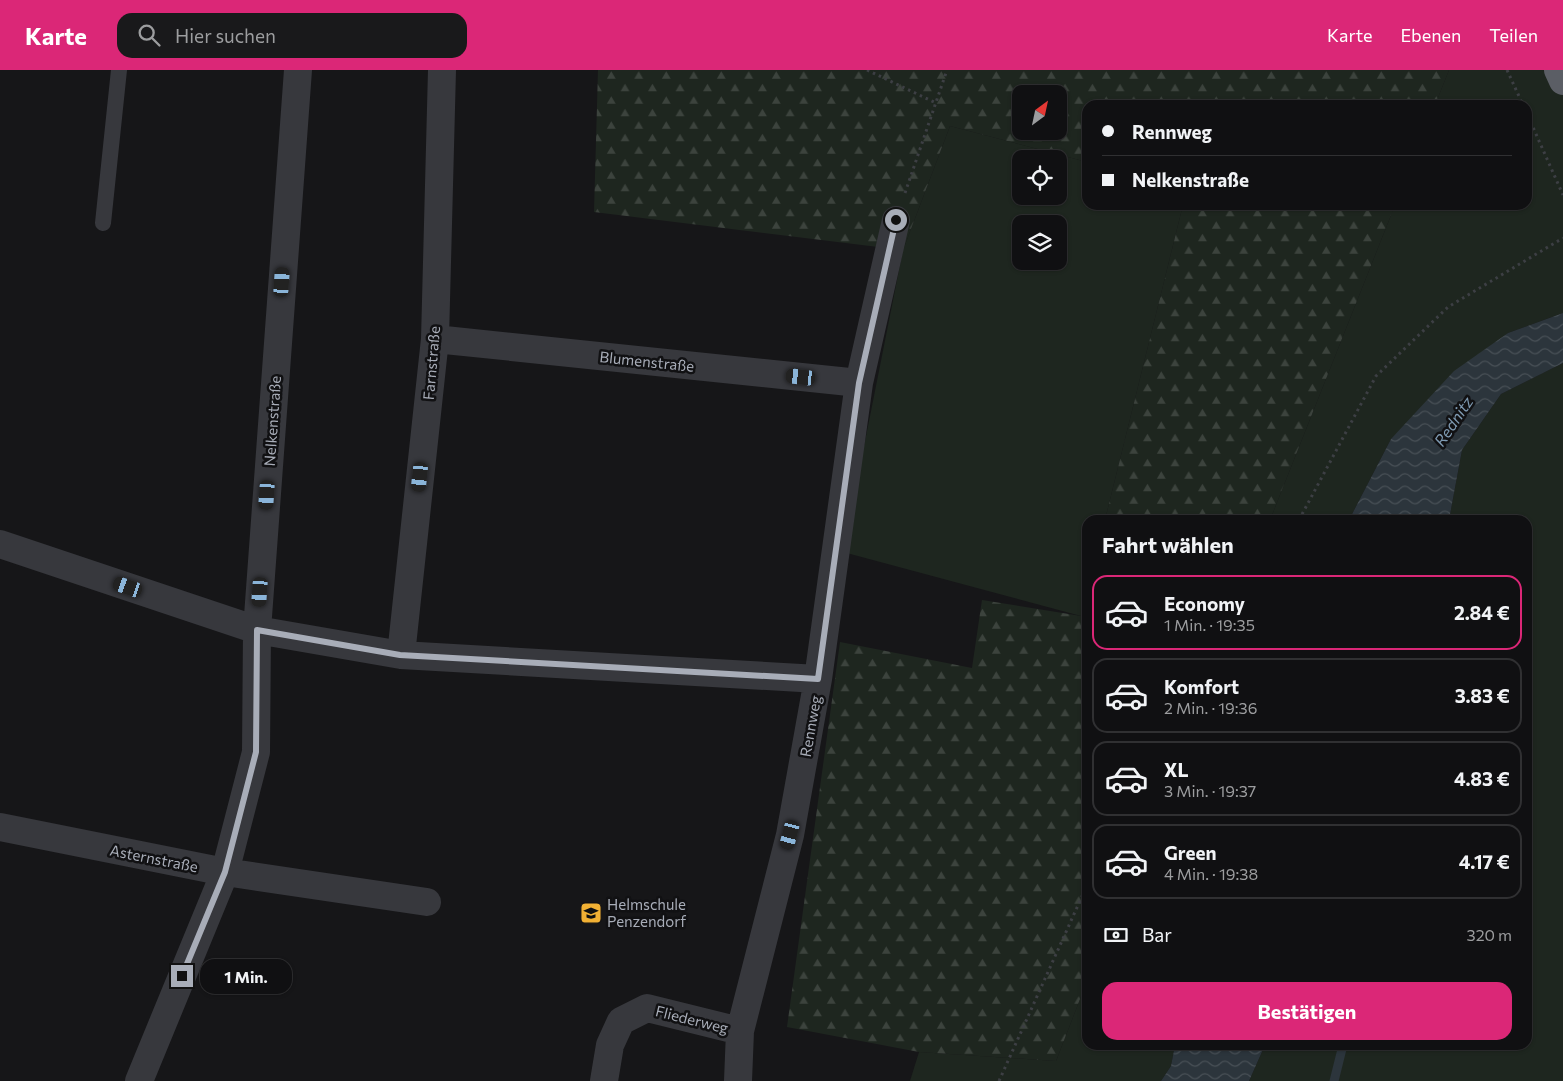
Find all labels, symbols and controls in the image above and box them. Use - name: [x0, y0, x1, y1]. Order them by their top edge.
- search box: [117, 13, 467, 58]
- text: Karte: [25, 21, 87, 50]
- icon: search: [135, 21, 163, 49]
- text: Hier suchen: [175, 24, 276, 47]
- text: Karte: [1327, 24, 1372, 46]
- text: Ebenen: [1400, 24, 1461, 46]
- text: Teilen: [1489, 24, 1538, 46]
- north arrow: [1012, 85, 1068, 140]
- map controls: [1012, 85, 1067, 270]
- text: Rennweg: [1132, 120, 1212, 143]
- button: locate: [1012, 150, 1067, 205]
- text: Nelkenstraße: [1132, 168, 1249, 191]
- route start: [885, 209, 907, 231]
- button: layers: [1012, 215, 1067, 270]
- car: [273, 267, 290, 297]
- street label: Farnstraße: [419, 325, 443, 401]
- street label: Blumenstraße: [599, 347, 695, 375]
- car: [785, 368, 816, 386]
- street label: Nelkenstraße: [260, 375, 284, 467]
- water label: Rednitz: [1430, 393, 1476, 449]
- car: [410, 461, 429, 493]
- car: [258, 480, 275, 510]
- text: Fahrt wählen: [1102, 531, 1234, 558]
- car: [111, 575, 144, 599]
- car: [251, 577, 268, 607]
- icon: car: [1104, 590, 1149, 635]
- text: Economy: [1164, 592, 1245, 615]
- text: 2.84 €: [1454, 601, 1510, 624]
- text: 1 Min. · 19:35: [1164, 615, 1255, 634]
- icon: car: [1104, 673, 1149, 718]
- text: Komfort: [1164, 675, 1239, 698]
- text: 3.83 €: [1455, 684, 1510, 707]
- street label: Rennweg: [796, 694, 824, 758]
- text: 2 Min. · 19:36: [1164, 698, 1257, 717]
- icon: car: [1104, 756, 1149, 801]
- text: XL: [1164, 758, 1189, 781]
- text: 4.83 €: [1454, 767, 1510, 790]
- text: 3 Min. · 19:37: [1164, 781, 1256, 800]
- car: [778, 819, 801, 851]
- icon: car: [1104, 839, 1149, 884]
- street label: Asternstraße: [108, 841, 200, 875]
- text: Green: [1164, 841, 1216, 864]
- text: 4.17 €: [1459, 850, 1510, 873]
- text: 4 Min. · 19:38: [1164, 864, 1258, 883]
- place label: Helmschule Penzendorf: [607, 895, 686, 930]
- school or university icon: Helmschule Penzendorf: [579, 901, 603, 925]
- icon: cash: [1102, 921, 1130, 949]
- text: Bar: [1142, 923, 1172, 946]
- text: 320 m: [1467, 925, 1512, 944]
- callout: 1 Min.: [200, 958, 292, 994]
- route end: [171, 965, 193, 987]
- text: 1 Min.: [224, 967, 268, 986]
- button: Bestätigen: [1102, 982, 1512, 1040]
- street label: Fliederweg: [654, 1001, 730, 1037]

